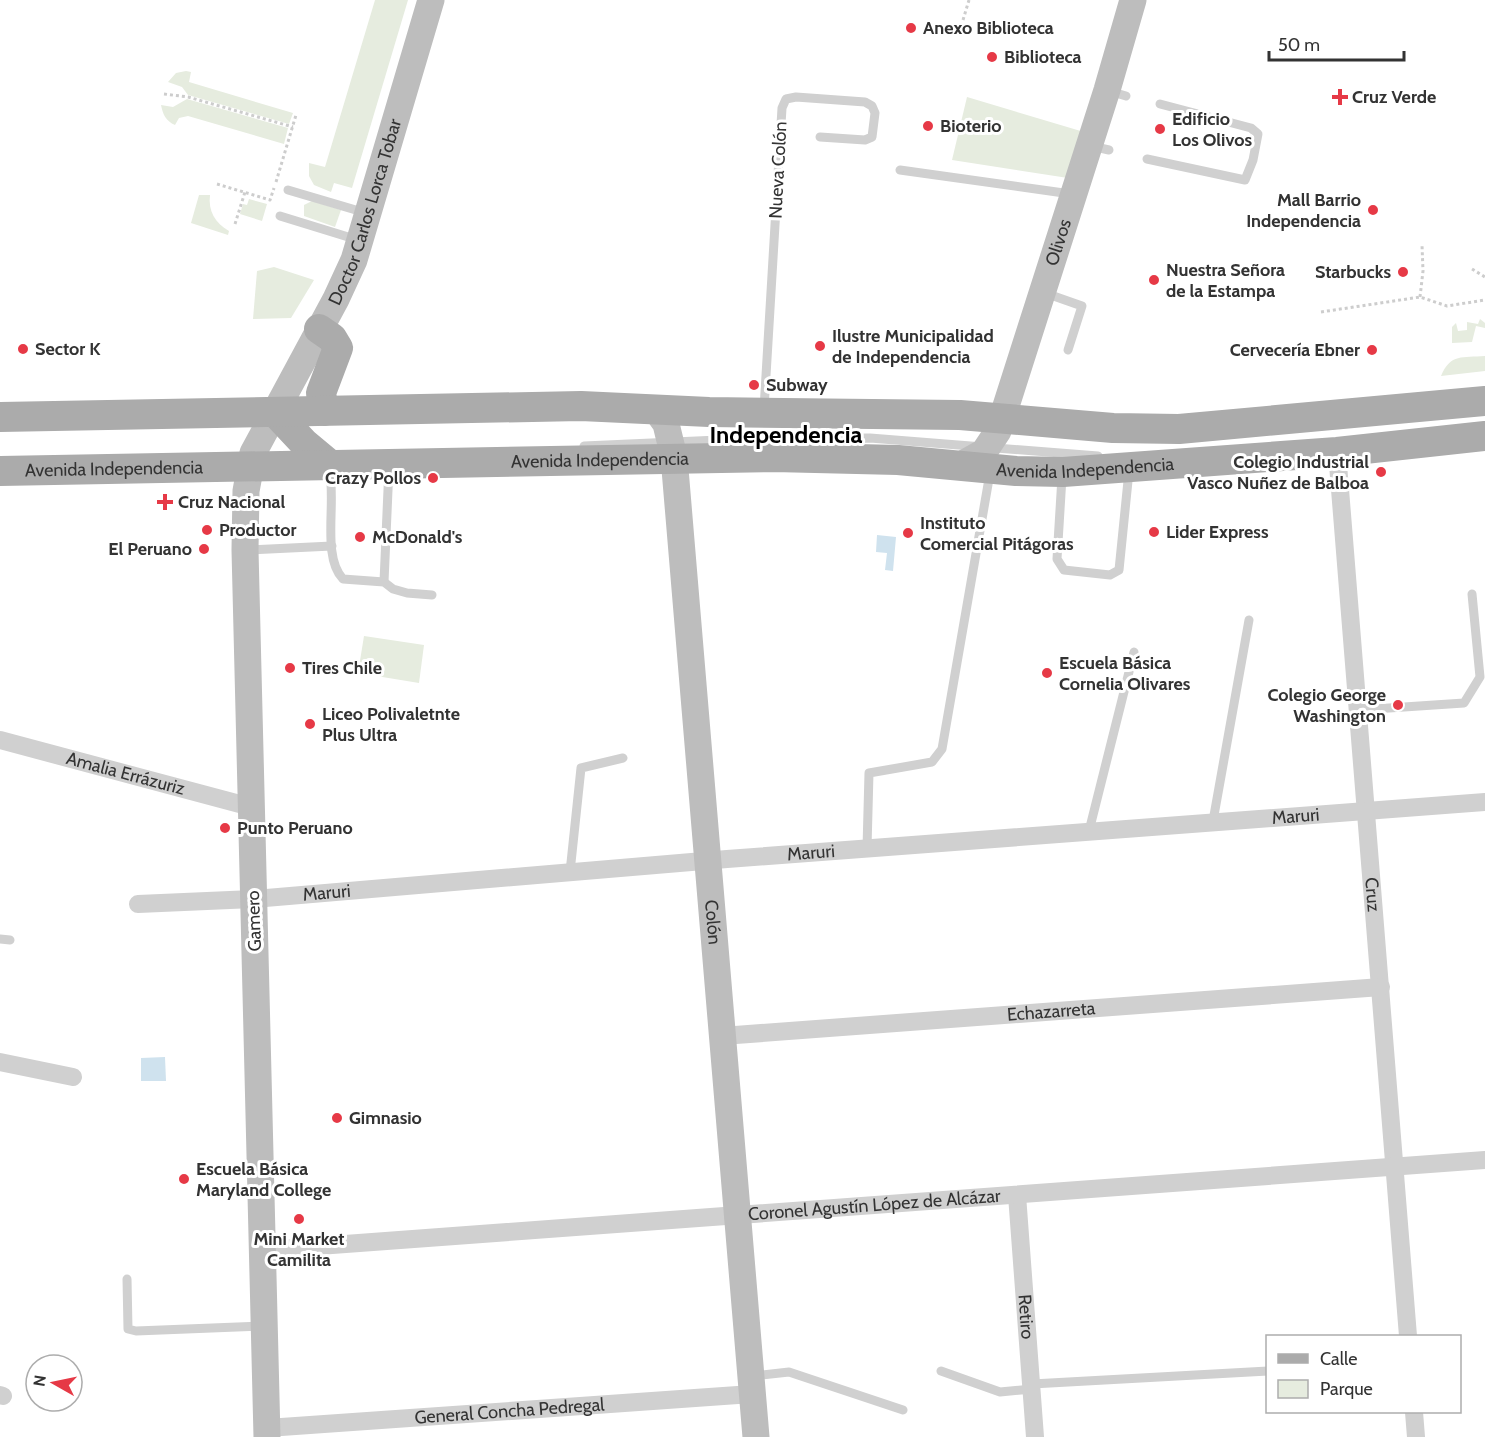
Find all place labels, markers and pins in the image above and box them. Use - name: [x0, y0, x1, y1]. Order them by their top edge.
- place label: Anexo Biblioteca: [923, 17, 1054, 39]
- marker: Anexo Biblioteca: [904, 21, 918, 35]
- place label: Biblioteca: [1004, 46, 1082, 68]
- marker: Biblioteca: [985, 50, 999, 64]
- place label: Cruz Verde: [1352, 86, 1436, 108]
- marker: Cruz Verde: [1333, 90, 1347, 104]
- place label: Edificio Los Olivos: [1172, 108, 1252, 151]
- place label: Bioterio: [940, 115, 1002, 137]
- marker: Bioterio: [921, 119, 935, 133]
- marker: Edificio Los Olivos: [1153, 122, 1167, 136]
- place label: Mall Barrio Independencia: [1246, 189, 1361, 232]
- marker: Mall Barrio Independencia: [1366, 203, 1380, 217]
- place label: Nuestra Señora de la Estampa: [1166, 259, 1285, 302]
- place label: Starbucks: [1315, 261, 1391, 283]
- marker: Starbucks: [1396, 265, 1410, 279]
- marker: Nuestra Señora de la Estampa: [1147, 273, 1161, 287]
- place label: Ilustre Municipalidad de Independencia: [832, 325, 994, 368]
- place label: Sector K: [35, 338, 101, 360]
- marker: Ilustre Municipalidad de Independencia: [813, 339, 827, 353]
- place label: Cervecería Ebner: [1230, 339, 1360, 361]
- marker: Sector K: [16, 342, 30, 356]
- marker: Cervecería Ebner: [1365, 343, 1379, 357]
- place label: Subway: [766, 374, 828, 396]
- marker: Subway: [747, 378, 761, 392]
- place label: Colegio Industrial Vasco Nuñez de Balboa: [1187, 451, 1369, 494]
- marker: Colegio Industrial Vasco Nuñez de Balboa: [1374, 465, 1388, 479]
- place label: Crazy Pollos: [325, 467, 421, 489]
- marker: Crazy Pollos: [426, 471, 440, 485]
- place label: Cruz Nacional: [178, 491, 286, 513]
- marker: Cruz Nacional: [156, 493, 174, 511]
- place label: Instituto Comercial Pitágoras: [920, 512, 1074, 555]
- place label: Productor: [219, 519, 296, 541]
- place label: Lider Express: [1166, 521, 1269, 543]
- marker: Productor: [200, 523, 214, 537]
- marker: Lider Express: [1147, 525, 1161, 539]
- place label: McDonald's: [372, 526, 463, 548]
- marker: Instituto Comercial Pitágoras: [901, 526, 915, 540]
- marker: McDonald's: [353, 530, 367, 544]
- place label: El Peruano: [108, 538, 192, 560]
- marker: El Peruano: [197, 542, 211, 556]
- place label: Escuela Básica Cornelia Olivares: [1059, 652, 1191, 695]
- place label: Tires Chile: [302, 657, 382, 679]
- marker: Tires Chile: [283, 661, 297, 675]
- marker: Escuela Básica Cornelia Olivares: [1040, 666, 1054, 680]
- place label: Colegio George Washington: [1268, 684, 1386, 727]
- marker: Colegio George Washington: [1391, 698, 1405, 712]
- place label: Liceo Polivaletnte Plus Ultra: [322, 703, 460, 746]
- marker: Liceo Polivaletnte Plus Ultra: [303, 717, 317, 731]
- place label: Punto Peruano: [237, 817, 353, 839]
- marker: Punto Peruano: [218, 821, 232, 835]
- place label: Gimnasio: [349, 1107, 422, 1129]
- marker: Gimnasio: [330, 1111, 344, 1125]
- place label: Escuela Básica Maryland College: [196, 1158, 331, 1201]
- marker: Escuela Básica Maryland College: [177, 1172, 191, 1186]
- marker: Mini Market Camilita: [292, 1212, 306, 1226]
- place label: Mini Market Camilita: [253, 1228, 345, 1271]

